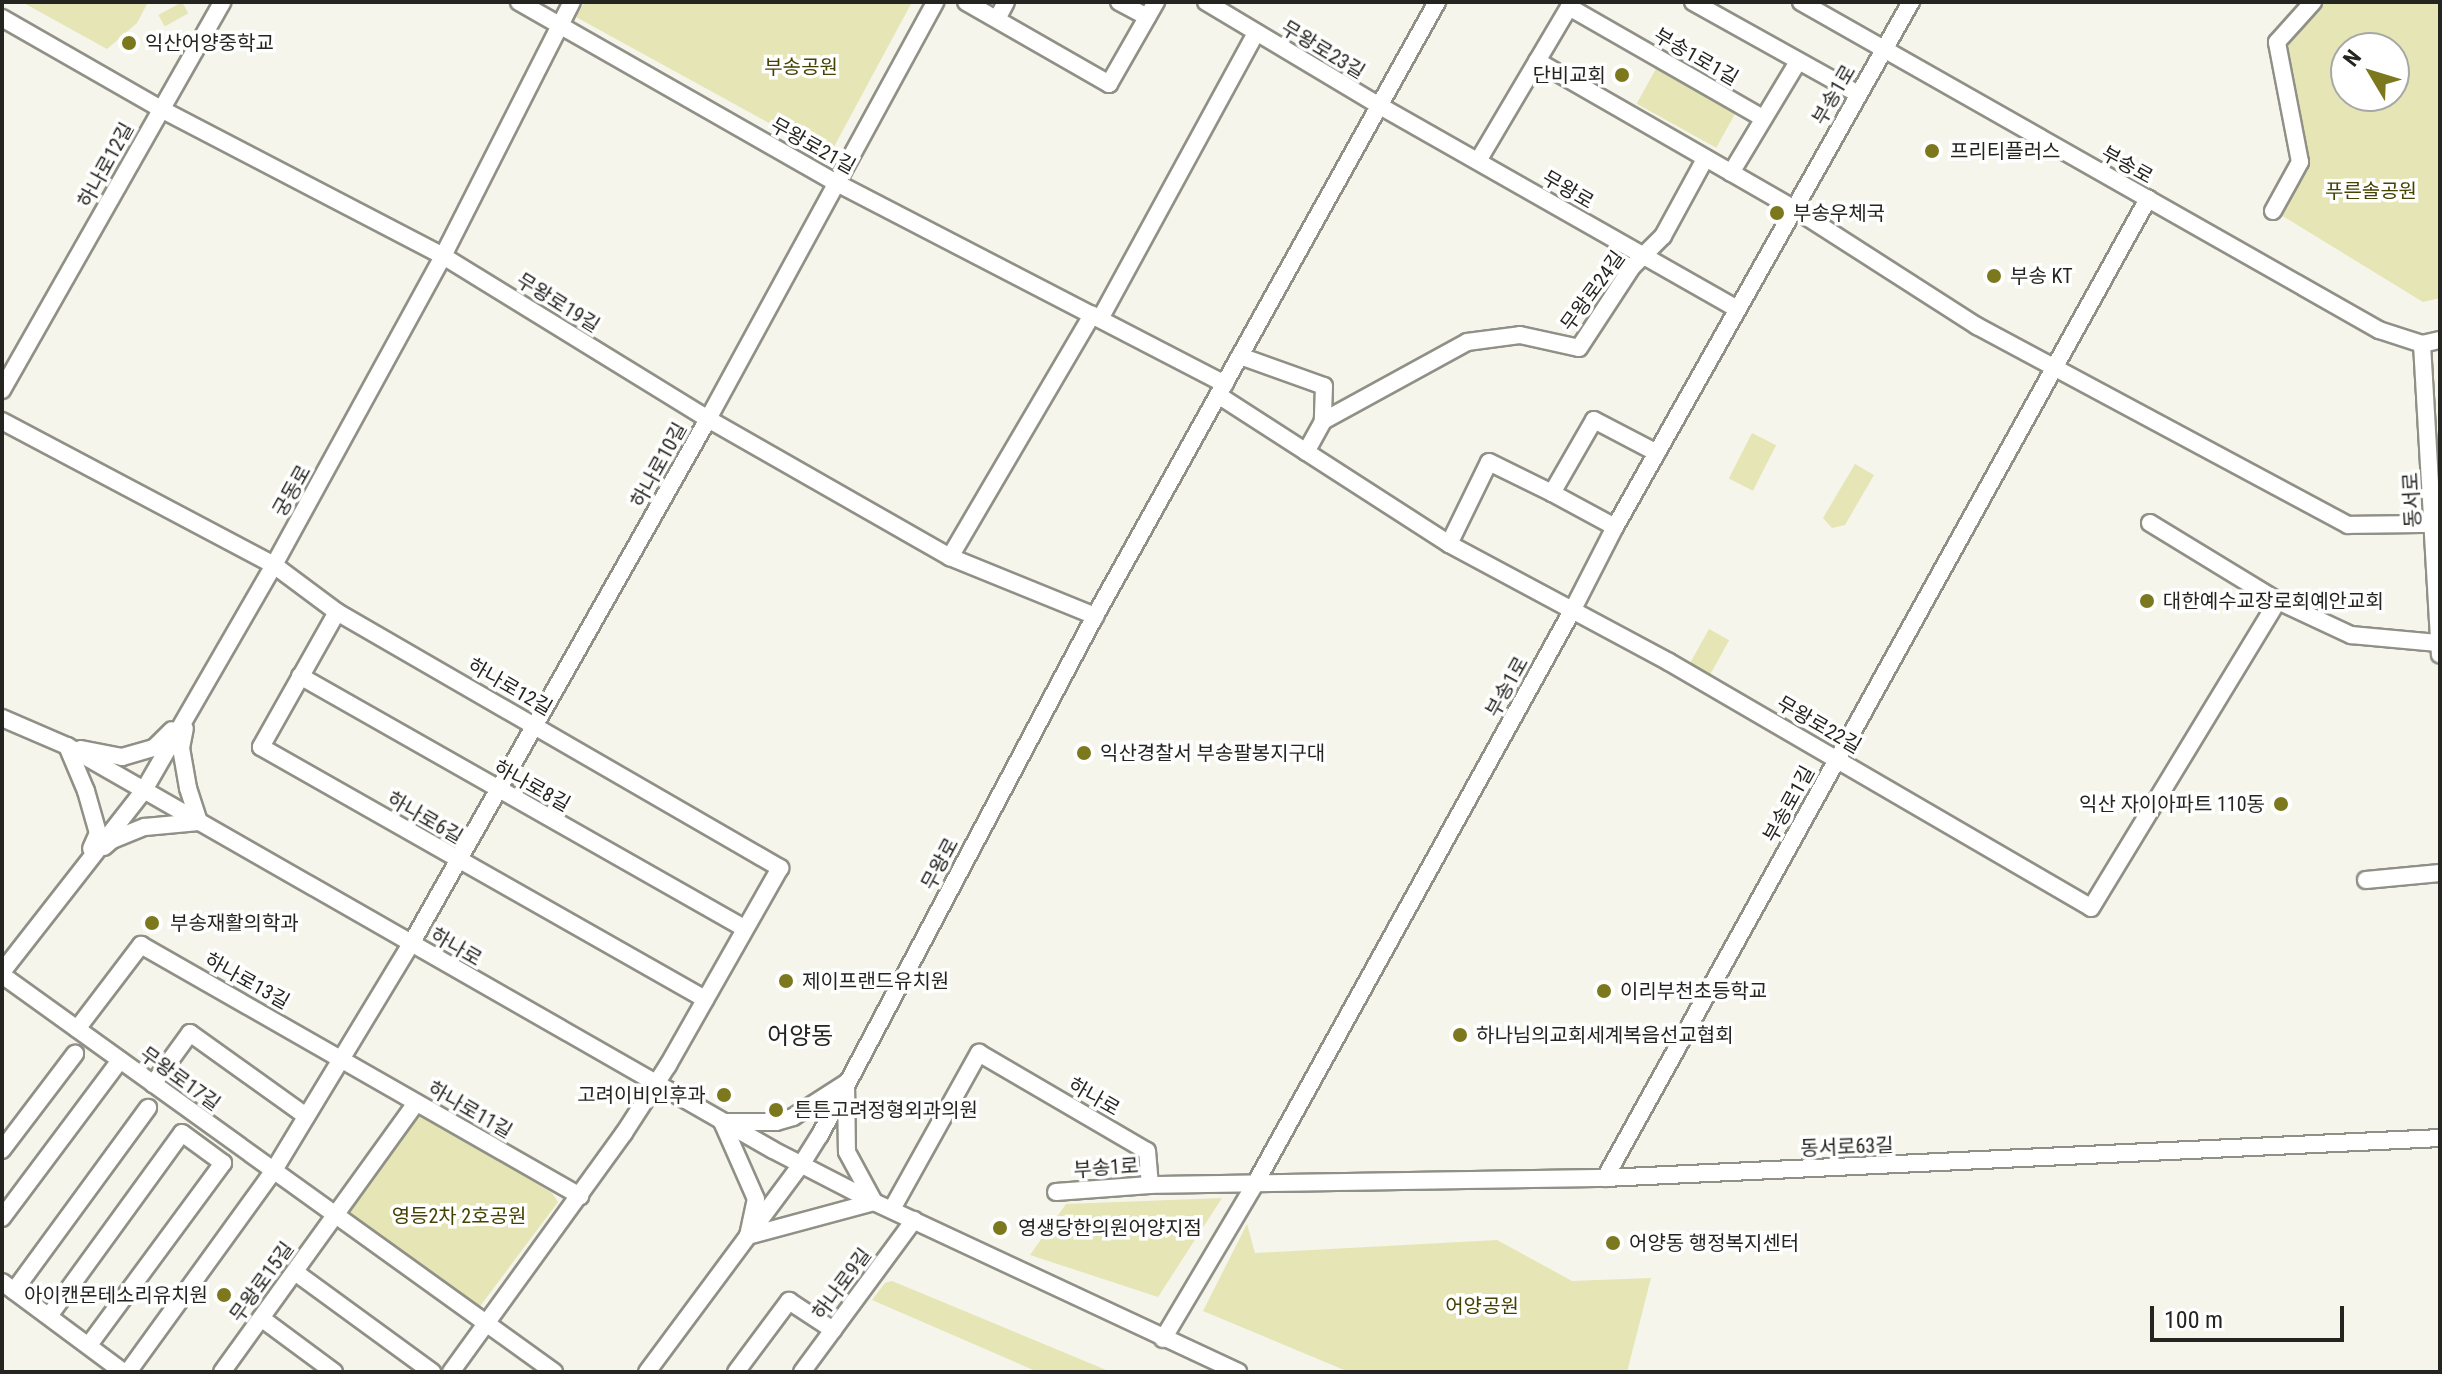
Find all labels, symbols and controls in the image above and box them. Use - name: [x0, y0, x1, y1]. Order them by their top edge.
- street label: 무왕로23길: [1277, 16, 1369, 84]
- street label: 부송1로1길: [1650, 23, 1742, 91]
- place label: 익산어양중학교: [145, 31, 274, 55]
- north arrow: [2330, 32, 2410, 112]
- marker: 익산어양중학교: [120, 34, 138, 52]
- text: N: [2338, 45, 2366, 71]
- park label: 부송공원: [764, 55, 838, 79]
- street label: 부송1로: [1807, 61, 1861, 129]
- place label: 단비교회: [1532, 63, 1606, 87]
- marker: 단비교회: [1613, 66, 1631, 84]
- street label: 무왕로21길: [766, 113, 860, 179]
- street label: 하나로12길: [73, 118, 139, 212]
- place label: 프리티플러스: [1950, 139, 2060, 163]
- marker: 프리티플러스: [1921, 140, 1943, 162]
- street label: 부송로: [2097, 141, 2157, 189]
- street label: 무왕로: [1538, 166, 1598, 214]
- park label: 푸른솔공원: [2325, 179, 2417, 203]
- place label: 부송우체국: [1793, 201, 1885, 225]
- marker: 부송우체국: [1768, 204, 1786, 222]
- street label: 무왕로24길: [1556, 246, 1630, 336]
- place label: 부송 KT: [2010, 264, 2073, 288]
- marker: 부송 KT: [1985, 267, 2003, 285]
- street label: 무왕로19길: [512, 268, 604, 338]
- street label: 하나로10길: [626, 418, 692, 512]
- street label: 궁동로: [268, 461, 316, 521]
- street label: 동서로: [2399, 472, 2425, 528]
- place label: 대한예수교장로회예안교회: [2163, 589, 2384, 613]
- marker: 대한예수교장로회예안교회: [2138, 592, 2156, 610]
- street label: 하나로12길: [464, 653, 556, 721]
- street label: 부송1로: [1481, 653, 1533, 721]
- street label: 무왕로22길: [1773, 691, 1865, 759]
- place label: 익산경찰서 부송팔봉지구대: [1100, 741, 1325, 765]
- marker: 익산경찰서 부송팔봉지구대: [1075, 744, 1093, 762]
- street label: 하나로8길: [490, 755, 574, 817]
- street label: 부송로1길: [1758, 762, 1820, 846]
- street label: 하나로6길: [383, 787, 467, 849]
- place label: 익산 자이아파트 110동: [2079, 792, 2265, 816]
- marker: 익산 자이아파트 110동: [2272, 795, 2290, 813]
- street label: 무왕로: [916, 834, 964, 894]
- place label: 부송재활의학과: [170, 911, 299, 935]
- marker: 부송재활의학과: [141, 912, 163, 934]
- street label: 하나로: [426, 923, 486, 971]
- street label: 하나로13길: [200, 948, 294, 1014]
- place label: 제이프랜드유치원: [802, 969, 949, 993]
- marker: 제이프랜드유치원: [777, 972, 795, 990]
- place label: 이리부천초등학교: [1620, 979, 1767, 1003]
- marker: 이리부천초등학교: [1595, 982, 1613, 1000]
- district label: 어양동: [767, 1023, 833, 1051]
- place label: 하나님의교회세계복음선교협회: [1476, 1023, 1734, 1047]
- marker: 하나님의교회세계복음선교협회: [1451, 1026, 1469, 1044]
- street label: 무왕로17길: [135, 1042, 225, 1116]
- street label: 하나로: [1064, 1073, 1124, 1121]
- street label: 하나로11길: [424, 1076, 516, 1144]
- place label: 고려이비인후과: [577, 1083, 706, 1107]
- marker: 고려이비인후과: [713, 1084, 735, 1106]
- place label: 튼튼고려정형외과의원: [794, 1098, 978, 1122]
- marker: 튼튼고려정형외과의원: [765, 1099, 787, 1121]
- street label: 동서로63길: [1800, 1133, 1894, 1161]
- street label: 부송1로: [1073, 1154, 1139, 1182]
- park label: 영등2차 2호공원: [392, 1204, 526, 1228]
- place label: 영생당한의원어양지점: [1018, 1216, 1202, 1240]
- marker: 영생당한의원어양지점: [989, 1217, 1011, 1239]
- place label: 어양동 행정복지센터: [1629, 1231, 1799, 1255]
- marker: 어양동 행정복지센터: [1604, 1234, 1622, 1252]
- street label: 무왕로15길: [225, 1237, 299, 1327]
- street label: 하나로9길: [807, 1243, 877, 1325]
- place label: 아이캔몬테소리유치원: [24, 1283, 208, 1307]
- marker: 아이캔몬테소리유치원: [215, 1286, 233, 1304]
- scale bar: [2154, 1290, 2348, 1340]
- park label: 어양공원: [1445, 1294, 1519, 1318]
- text: 100 m: [2164, 1306, 2223, 1334]

